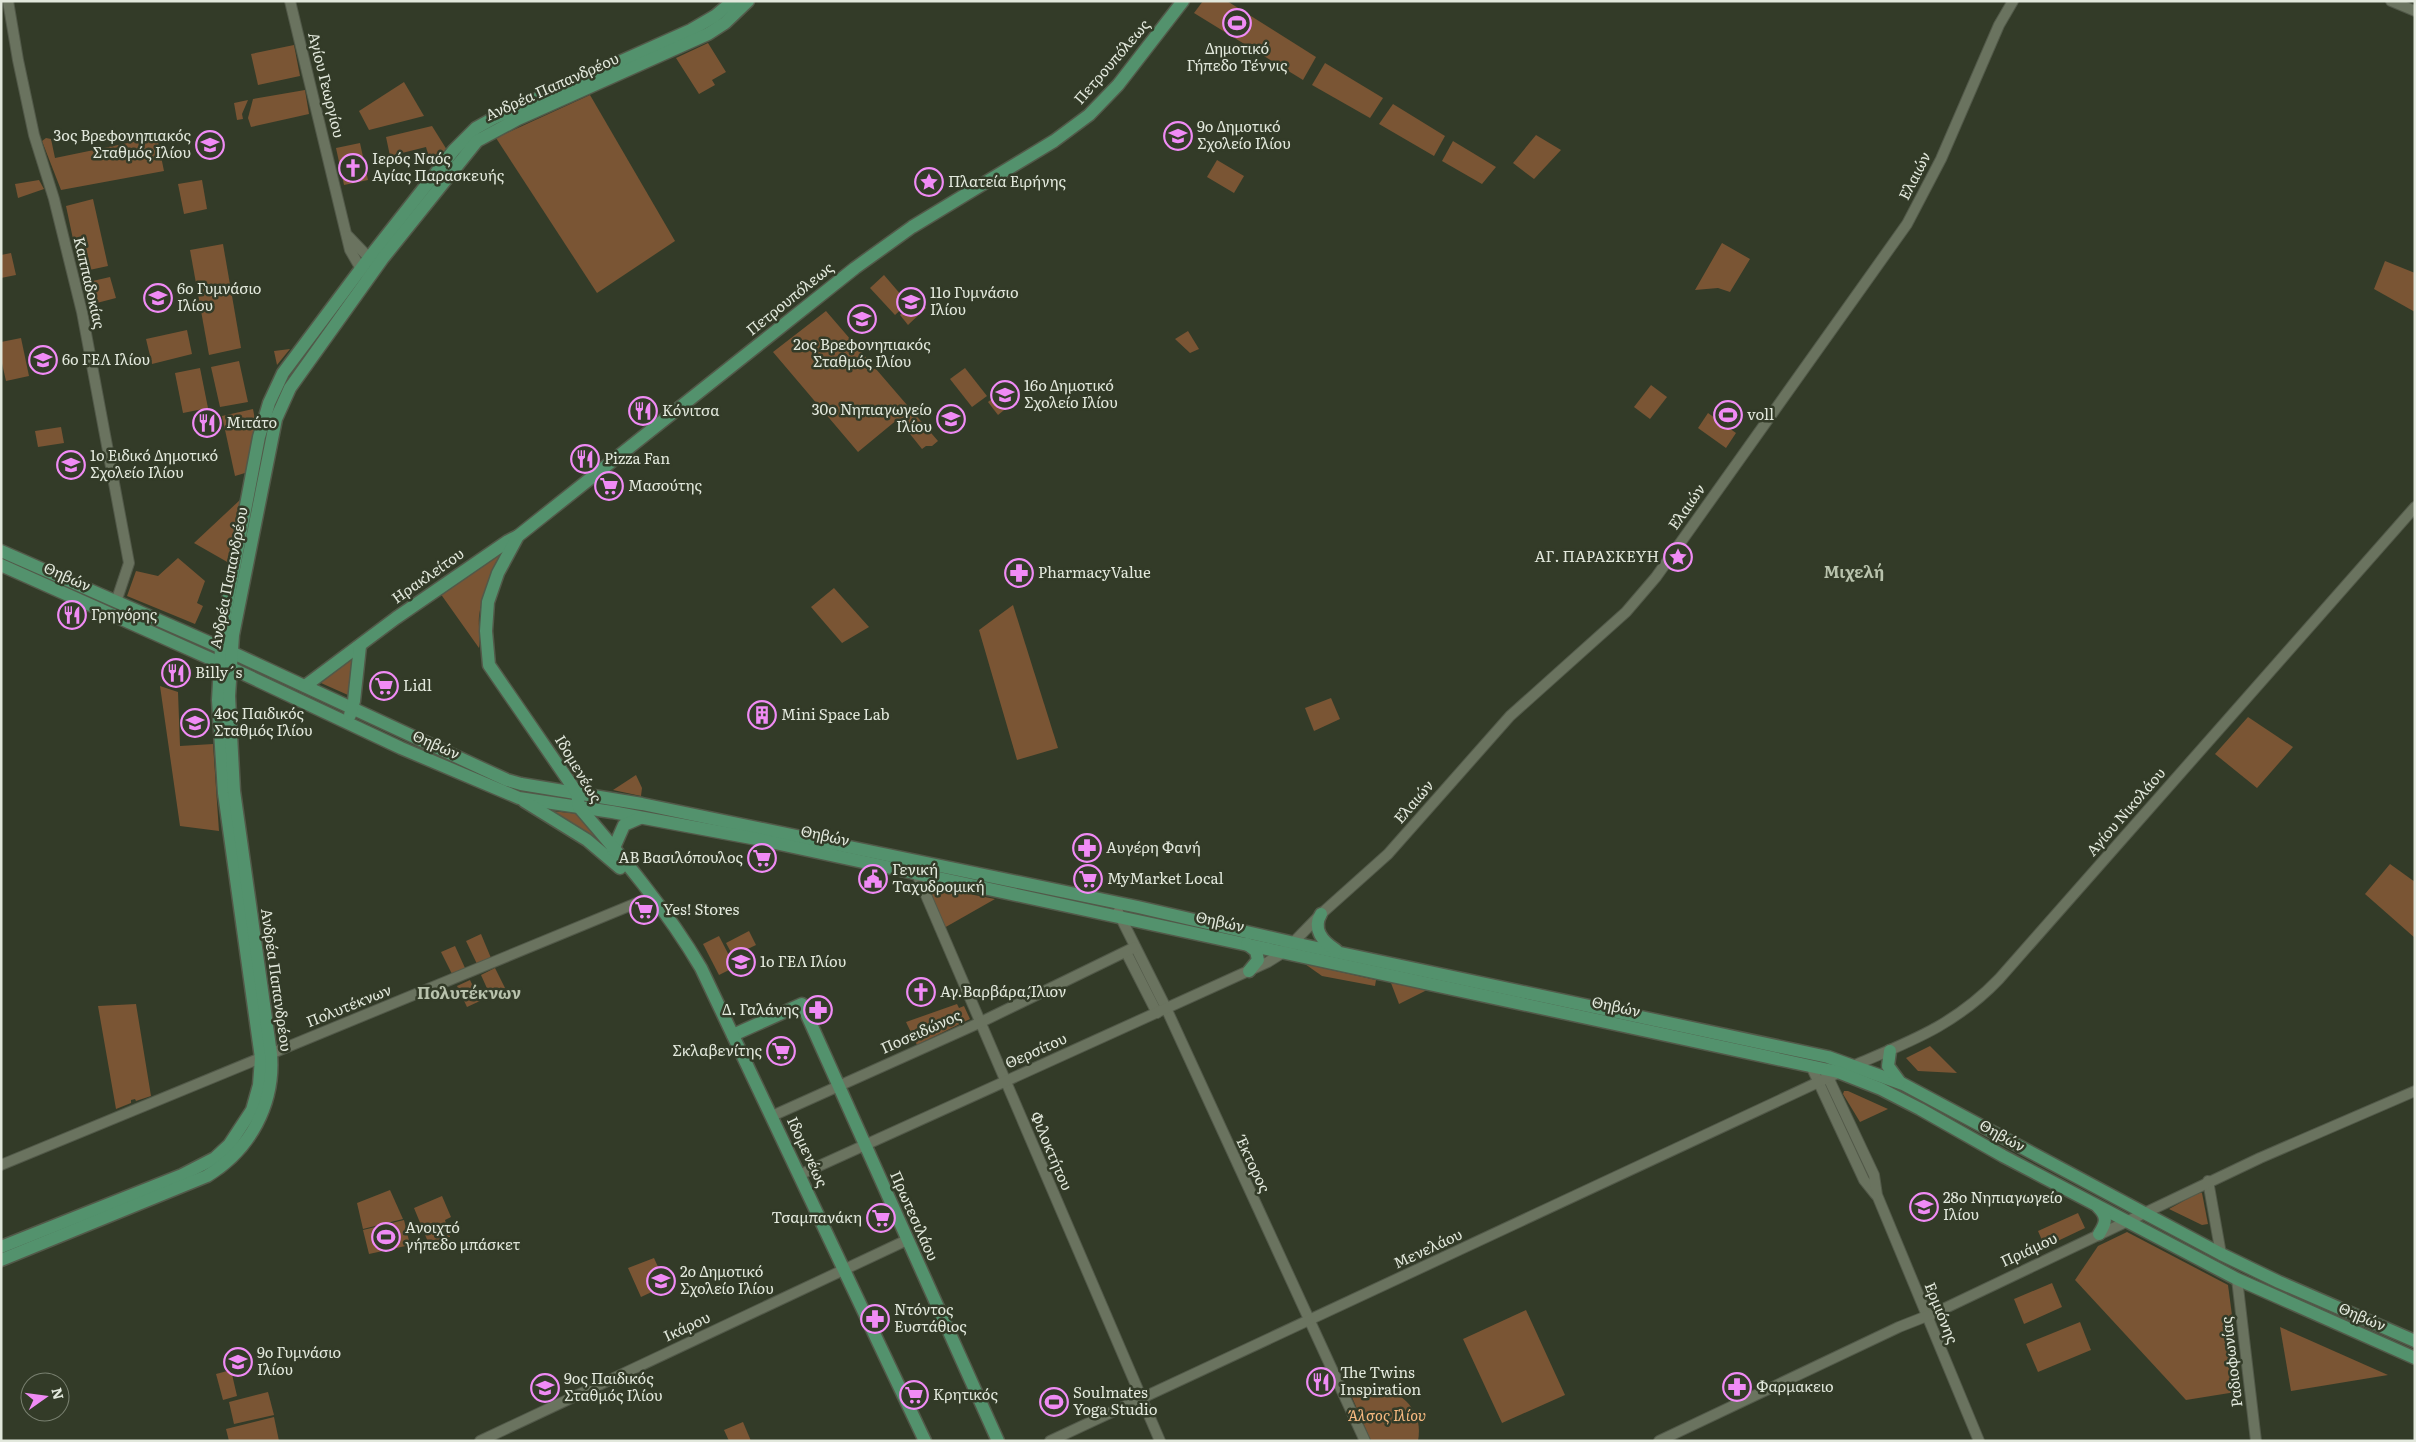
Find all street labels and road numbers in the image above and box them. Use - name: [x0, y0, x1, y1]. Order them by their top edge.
- street label: Πετρουπόλεως: [1067, 13, 1155, 109]
- street label: Αγίου Γεωργίου: [303, 29, 352, 140]
- street label: Ανδρέα Παπανδρέου: [481, 46, 622, 125]
- street label: Ελαιών: [1892, 147, 1936, 203]
- street label: Καππαδοκίας: [69, 234, 112, 332]
- street label: Πετρουπόλεως: [740, 255, 838, 340]
- street label: Ελαιών: [1662, 478, 1710, 534]
- street label: Ανδρέα Παπανδρέου: [202, 504, 253, 651]
- street label: Ηρακλείτου: [386, 541, 468, 608]
- street label: Θηβών: [40, 555, 95, 596]
- street label: Θηβών: [409, 723, 464, 764]
- street label: Ιδομενέως: [550, 730, 609, 807]
- street label: Αγίου Νικολάου: [2080, 761, 2170, 860]
- street label: Ελαιών: [1387, 774, 1438, 828]
- street label: Θηβών: [799, 818, 852, 851]
- street label: Θηβών: [1194, 904, 1247, 937]
- street label: Ανδρέα Παπανδρέου: [256, 907, 299, 1053]
- street label: Πολυτέκνων: [302, 977, 395, 1032]
- street label: Θηβών: [1590, 989, 1643, 1022]
- street label: Ποσειδώνος: [876, 1002, 965, 1059]
- street label: Θερσίτου: [1001, 1026, 1070, 1073]
- street label: Φιλοκτήτου: [1025, 1107, 1079, 1194]
- street label: Ιδομενέως: [782, 1112, 835, 1191]
- street label: Θηβών: [1975, 1113, 2030, 1157]
- street label: Έκτορος: [1230, 1130, 1277, 1196]
- street label: Πρωτεσιλάου: [885, 1167, 946, 1264]
- street label: Μενελάου: [1389, 1222, 1466, 1274]
- street label: Πριάμου: [1996, 1225, 2061, 1272]
- street label: Ερμιόνης: [1920, 1278, 1965, 1347]
- street label: Θηβών: [2335, 1295, 2390, 1336]
- street label: Ικάρου: [659, 1305, 714, 1346]
- street label: Ραδιοφωνίας: [2213, 1315, 2247, 1409]

